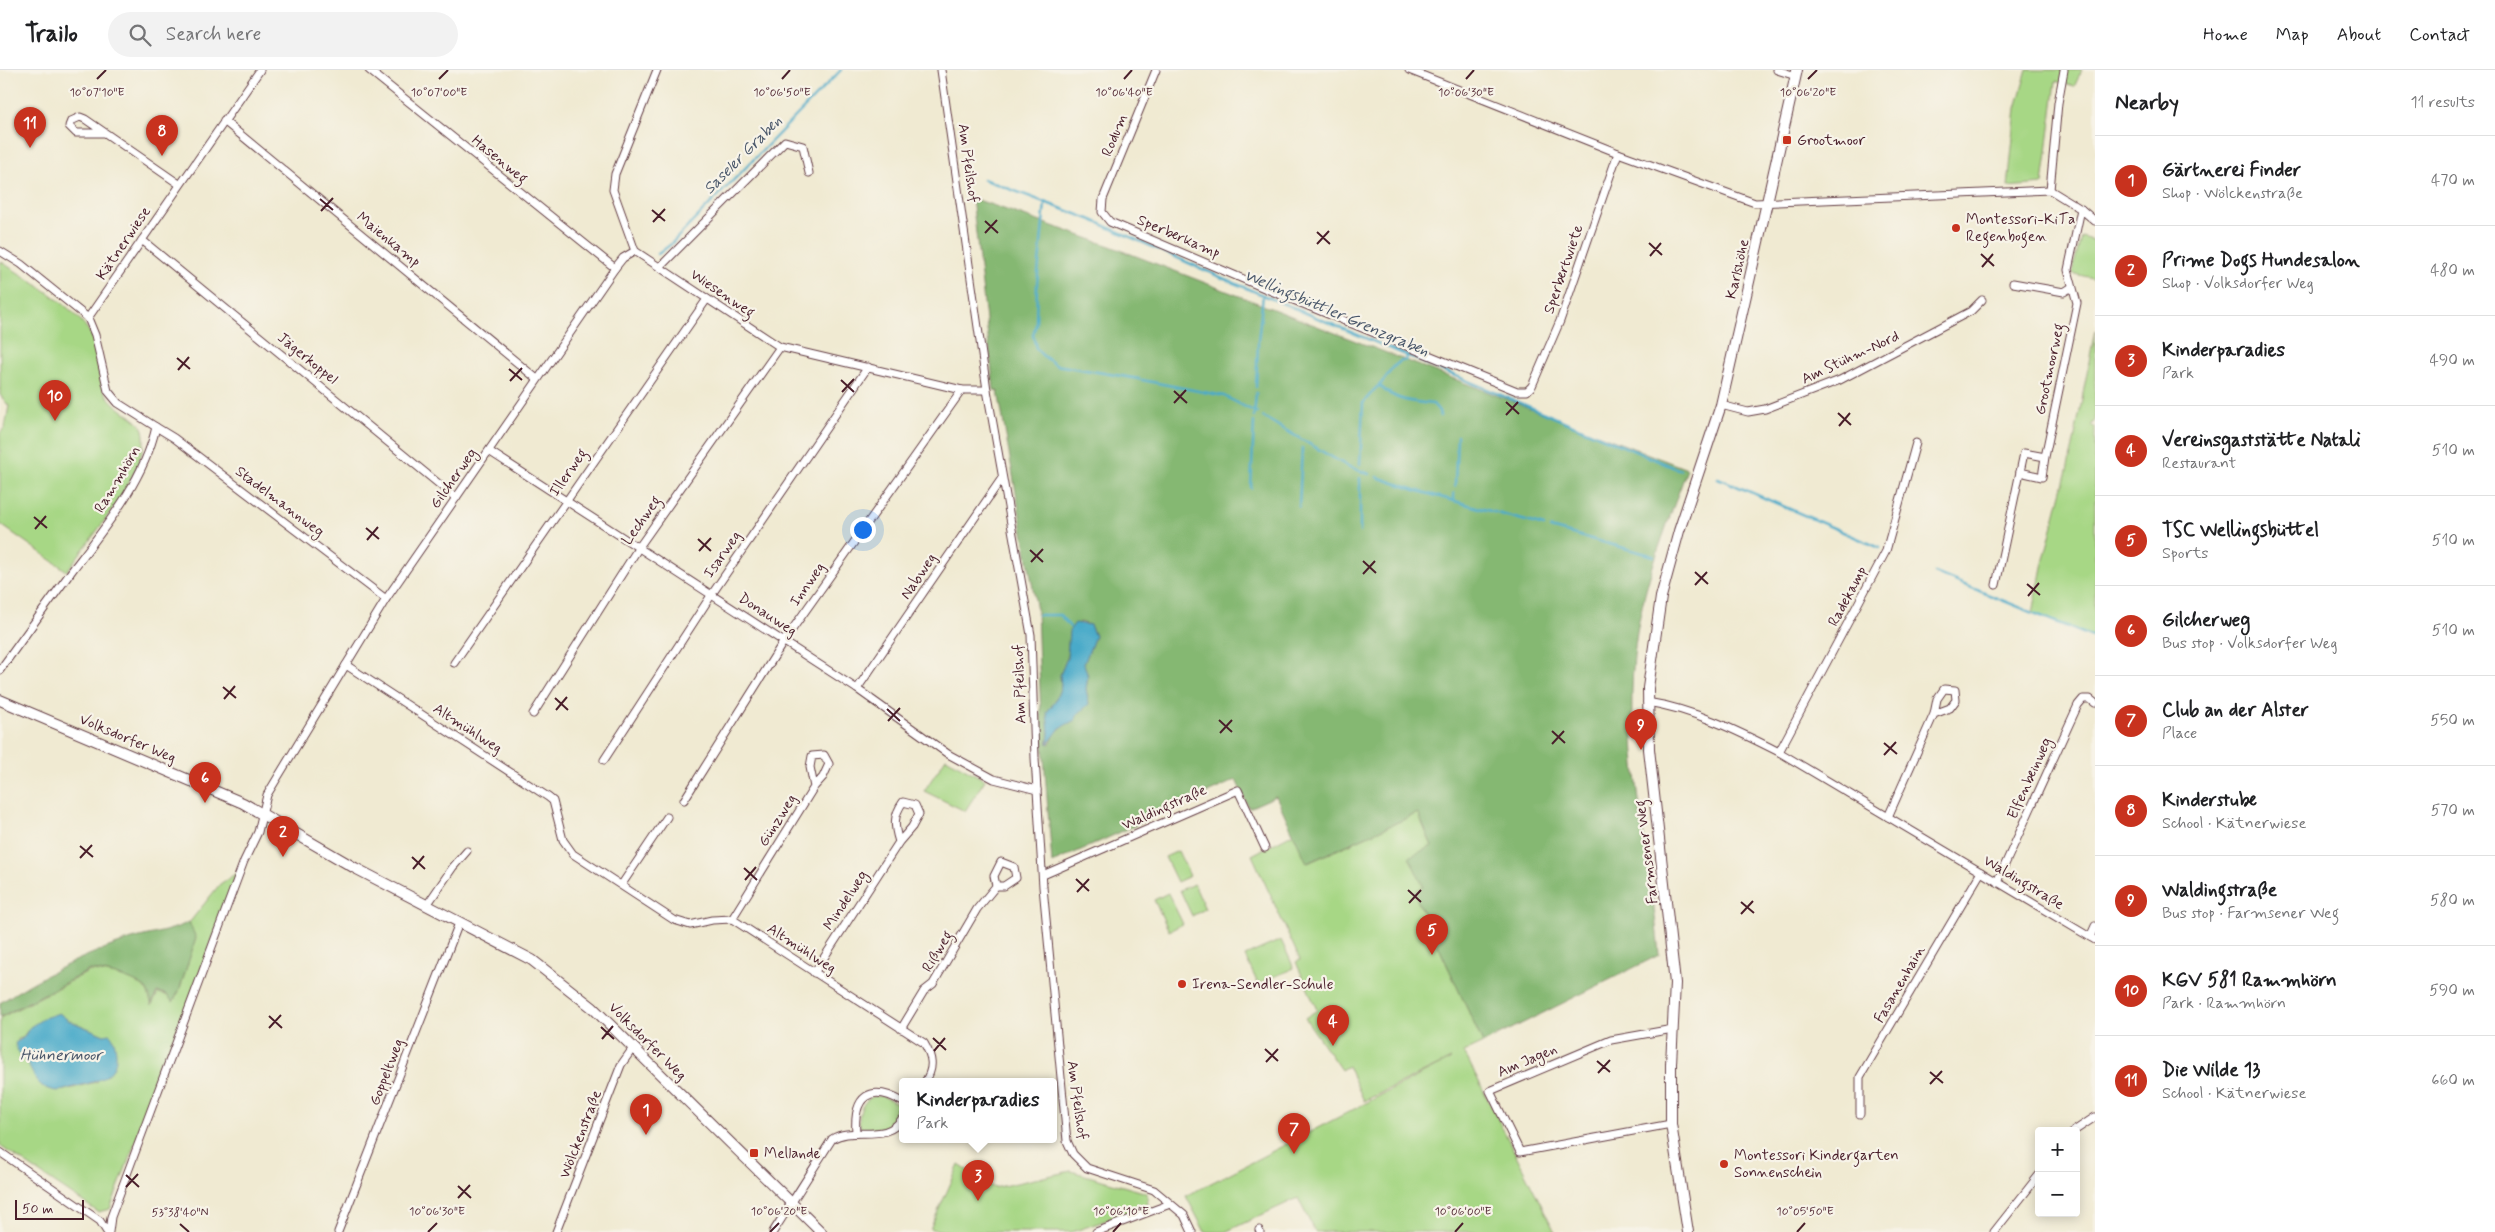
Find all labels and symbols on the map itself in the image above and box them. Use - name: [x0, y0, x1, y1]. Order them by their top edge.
- text: 10°07'10"E: [69, 85, 125, 101]
- text: 10°07'00"E: [411, 85, 467, 101]
- text: 10°06'50"E: [753, 85, 811, 101]
- text: 10°06'40"E: [1095, 85, 1153, 101]
- text: 10°06'30"E: [1438, 85, 1494, 101]
- text: 10°06'20"E: [1780, 85, 1836, 101]
- pin: 11: [14, 107, 46, 148]
- water label: Saseler Graben: [699, 111, 787, 199]
- street label: Rodum: [1097, 111, 1133, 160]
- pin: 8: [146, 115, 178, 156]
- street label: Am Pfeilshof: [953, 122, 983, 204]
- street label: Hasenweg: [466, 131, 532, 189]
- place label: Grootmoor: [1797, 131, 1865, 151]
- marker: Grootmoor: [1781, 134, 1793, 146]
- street label: Kätnerwiese: [92, 203, 156, 284]
- street label: Maienkamp: [352, 208, 425, 272]
- street label: Sperberkamp: [1134, 210, 1223, 263]
- place label: Montessori-KiTa Regenbogen: [1966, 210, 2075, 248]
- street label: Sperbertwiete: [1539, 222, 1589, 317]
- marker: Montessori-KiTa Regenbogen: [1950, 222, 1962, 234]
- street label: Karlshöhe: [1721, 237, 1755, 301]
- street label: Wiesenweg: [686, 265, 759, 324]
- water label: Wellingsbüttler Grenzgraben: [1240, 265, 1432, 364]
- street label: Grootmoorweg: [2031, 322, 2070, 417]
- street label: Am Stühm-Nord: [1798, 326, 1903, 389]
- street label: Jägerkoppel: [273, 328, 342, 389]
- pin: 10: [39, 380, 71, 421]
- street label: Rammhörn: [90, 442, 146, 517]
- street label: Gilcherweg: [426, 444, 483, 513]
- street label: Illerweg: [545, 445, 593, 501]
- street label: Stadelmannweg: [230, 462, 328, 543]
- street label: Lechweg: [618, 492, 667, 550]
- your location: [850, 517, 876, 543]
- street label: Isarweg: [699, 527, 746, 582]
- street label: Nabweg: [896, 550, 942, 604]
- street label: Innweg: [786, 559, 830, 610]
- street label: Radekamp: [1824, 563, 1872, 630]
- street label: Donauweg: [734, 588, 801, 641]
- street label: Am Pfeilshof: [1009, 644, 1031, 724]
- street label: Altmühlweg: [429, 699, 506, 759]
- pin: 9: [1625, 709, 1657, 750]
- street label: Volksdorfer Weg: [76, 710, 179, 768]
- street label: Elfenbeinweg: [2003, 734, 2058, 823]
- pin: 6: [189, 762, 221, 803]
- street label: Waldingstraße: [1119, 780, 1210, 836]
- street label: Günzweg: [754, 790, 802, 851]
- street label: Farmsener Weg: [1631, 798, 1664, 905]
- pin: 2: [267, 816, 299, 857]
- street label: Waldingstraße: [1979, 851, 2068, 916]
- street label: Mindelweg: [819, 867, 874, 935]
- pin: 5: [1416, 914, 1448, 955]
- street label: Altmühlweg: [763, 919, 840, 979]
- street label: Rißweg: [918, 927, 959, 977]
- street label: Fasanenhain: [1870, 942, 1930, 1027]
- place label: Irena-Sendler-Schule: [1192, 975, 1334, 995]
- marker: Irena-Sendler-Schule: [1176, 978, 1188, 990]
- street label: Volksdorfer Weg: [604, 998, 691, 1085]
- pin: 4: [1317, 1005, 1349, 1046]
- street label: Goppeltweg: [365, 1036, 409, 1109]
- street label: Am Jagen: [1494, 1039, 1561, 1083]
- water label: Hühnermoor: [20, 1045, 104, 1066]
- street label: Am Pfeilshof: [1062, 1059, 1092, 1141]
- street label: Wölckenstraße: [555, 1087, 607, 1181]
- pin: 1: [630, 1094, 662, 1135]
- pin: 7: [1278, 1113, 1310, 1154]
- place label: Mellande: [764, 1144, 821, 1164]
- place label: Montessori Kindergarten Sonnenschein: [1734, 1146, 1899, 1183]
- marker: Mellande: [748, 1147, 760, 1159]
- marker: Montessori Kindergarten Sonnenschein: [1718, 1158, 1730, 1170]
- pin: 3: [962, 1160, 994, 1201]
- scale bar: [15, 1197, 84, 1220]
- text: 10°06'30"E: [409, 1204, 465, 1220]
- text: 10°06'20"E: [751, 1204, 807, 1220]
- text: 10°06'10"E: [1093, 1204, 1149, 1220]
- text: 10°06'00"E: [1434, 1204, 1492, 1220]
- text: 10°05'50"E: [1776, 1204, 1834, 1220]
- text: 53°38'40"N: [151, 1205, 209, 1221]

